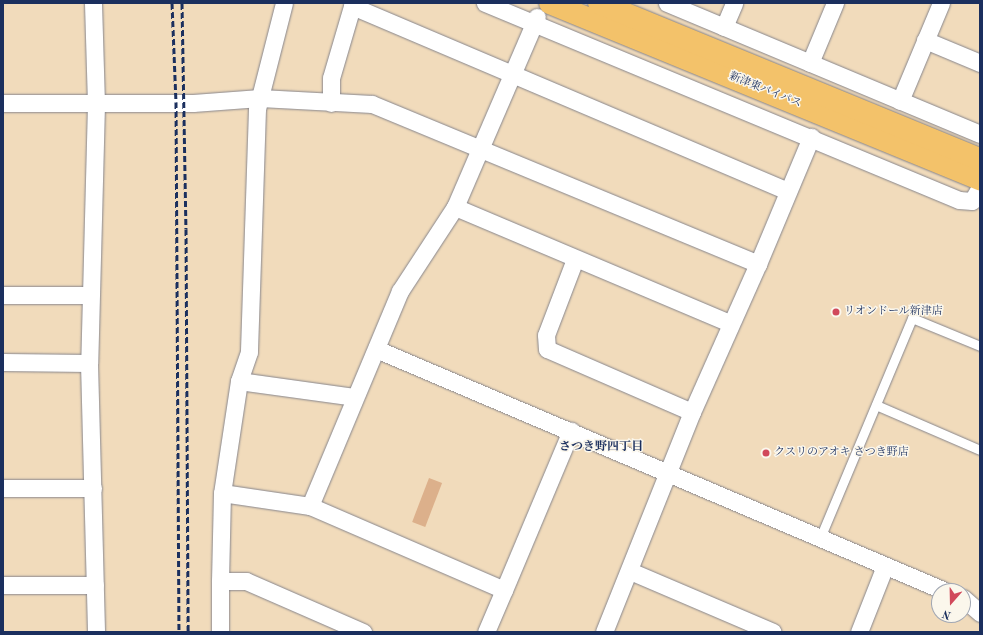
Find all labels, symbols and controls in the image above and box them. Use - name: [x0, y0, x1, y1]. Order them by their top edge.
- street label: 新津東バイパス: [727, 70, 803, 112]
- place label: リオンドール新津店: [844, 305, 943, 319]
- marker: リオンドール新津店: [831, 307, 841, 317]
- district label: さつき野四丁目: [559, 441, 643, 455]
- place label: クスリのアオキ さつき野店: [774, 446, 909, 460]
- marker: クスリのアオキ さつき野店: [761, 448, 771, 458]
- north arrow: [931, 583, 971, 623]
- text: N: [941, 607, 953, 620]

